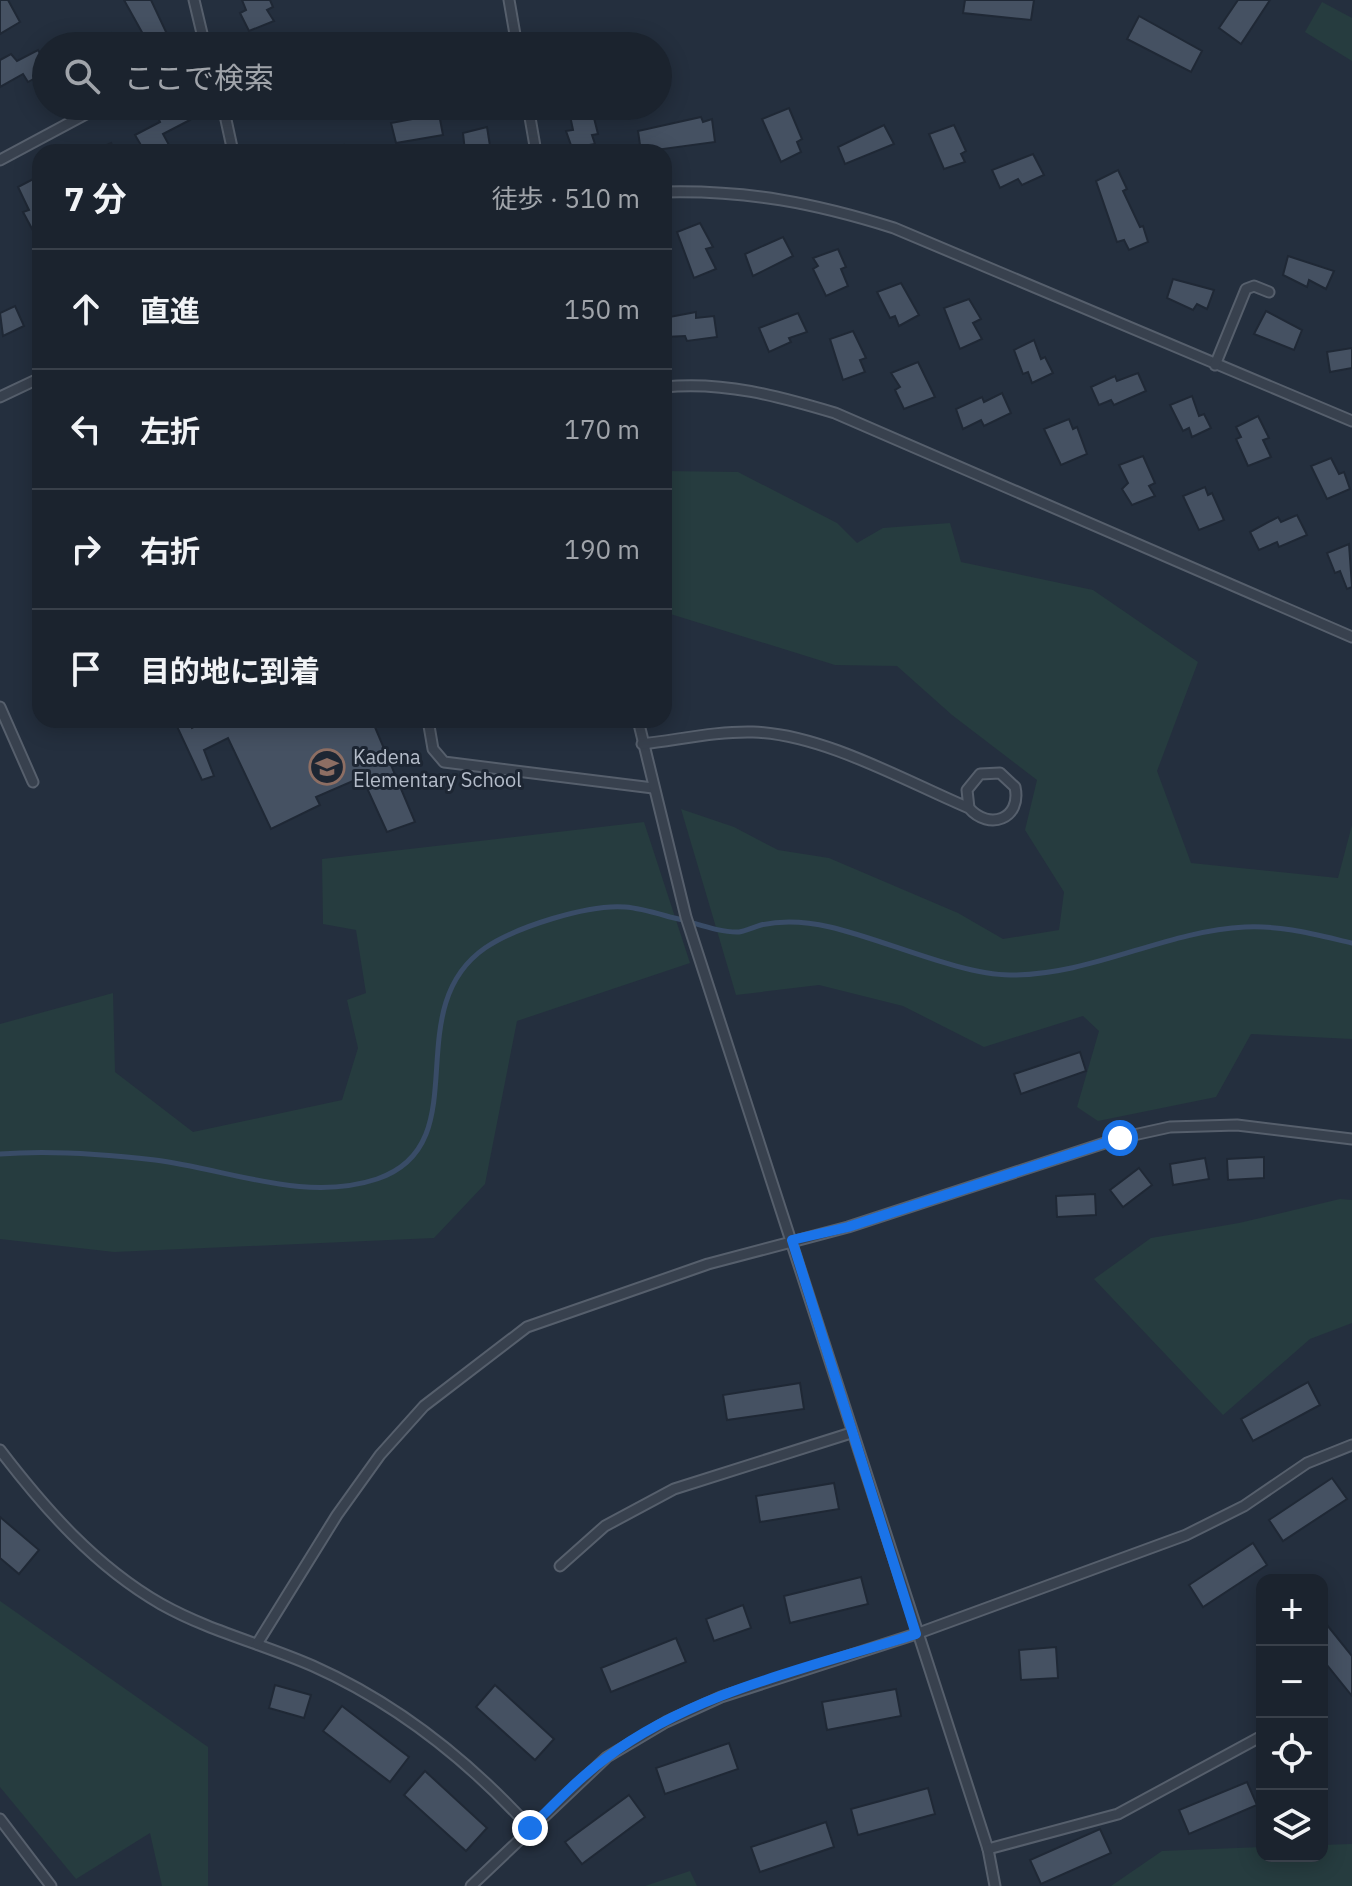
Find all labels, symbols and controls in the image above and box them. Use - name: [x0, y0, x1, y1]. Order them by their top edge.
- search box: [32, 32, 672, 120]
- icon: search: [60, 54, 104, 98]
- text: ここで検索: [124, 58, 274, 97]
- text: 7 分: [64, 176, 126, 220]
- text: 徒歩 · 510 m: [492, 181, 640, 215]
- icon: ahead: [64, 287, 108, 331]
- text: 直進: [140, 291, 200, 330]
- text: 150 m: [564, 292, 640, 326]
- icon: left: [64, 407, 108, 451]
- text: 左折: [140, 411, 200, 450]
- text: 170 m: [564, 412, 640, 446]
- icon: right: [64, 527, 108, 571]
- text: 右折: [140, 531, 200, 570]
- text: 190 m: [564, 532, 640, 566]
- icon: arrive: [64, 647, 108, 691]
- text: 目的地に到着: [140, 651, 320, 690]
- place label: Kadena Elementary School: [353, 743, 522, 793]
- school or university icon: Kadena Elementary School: [308, 748, 346, 786]
- route start: [1102, 1120, 1138, 1156]
- map controls: [1256, 1574, 1328, 1862]
- button: +: [1256, 1574, 1328, 1646]
- button: −: [1256, 1646, 1328, 1718]
- button: locate: [1256, 1718, 1328, 1790]
- button: layers: [1256, 1790, 1328, 1862]
- route end: [512, 1810, 548, 1846]

